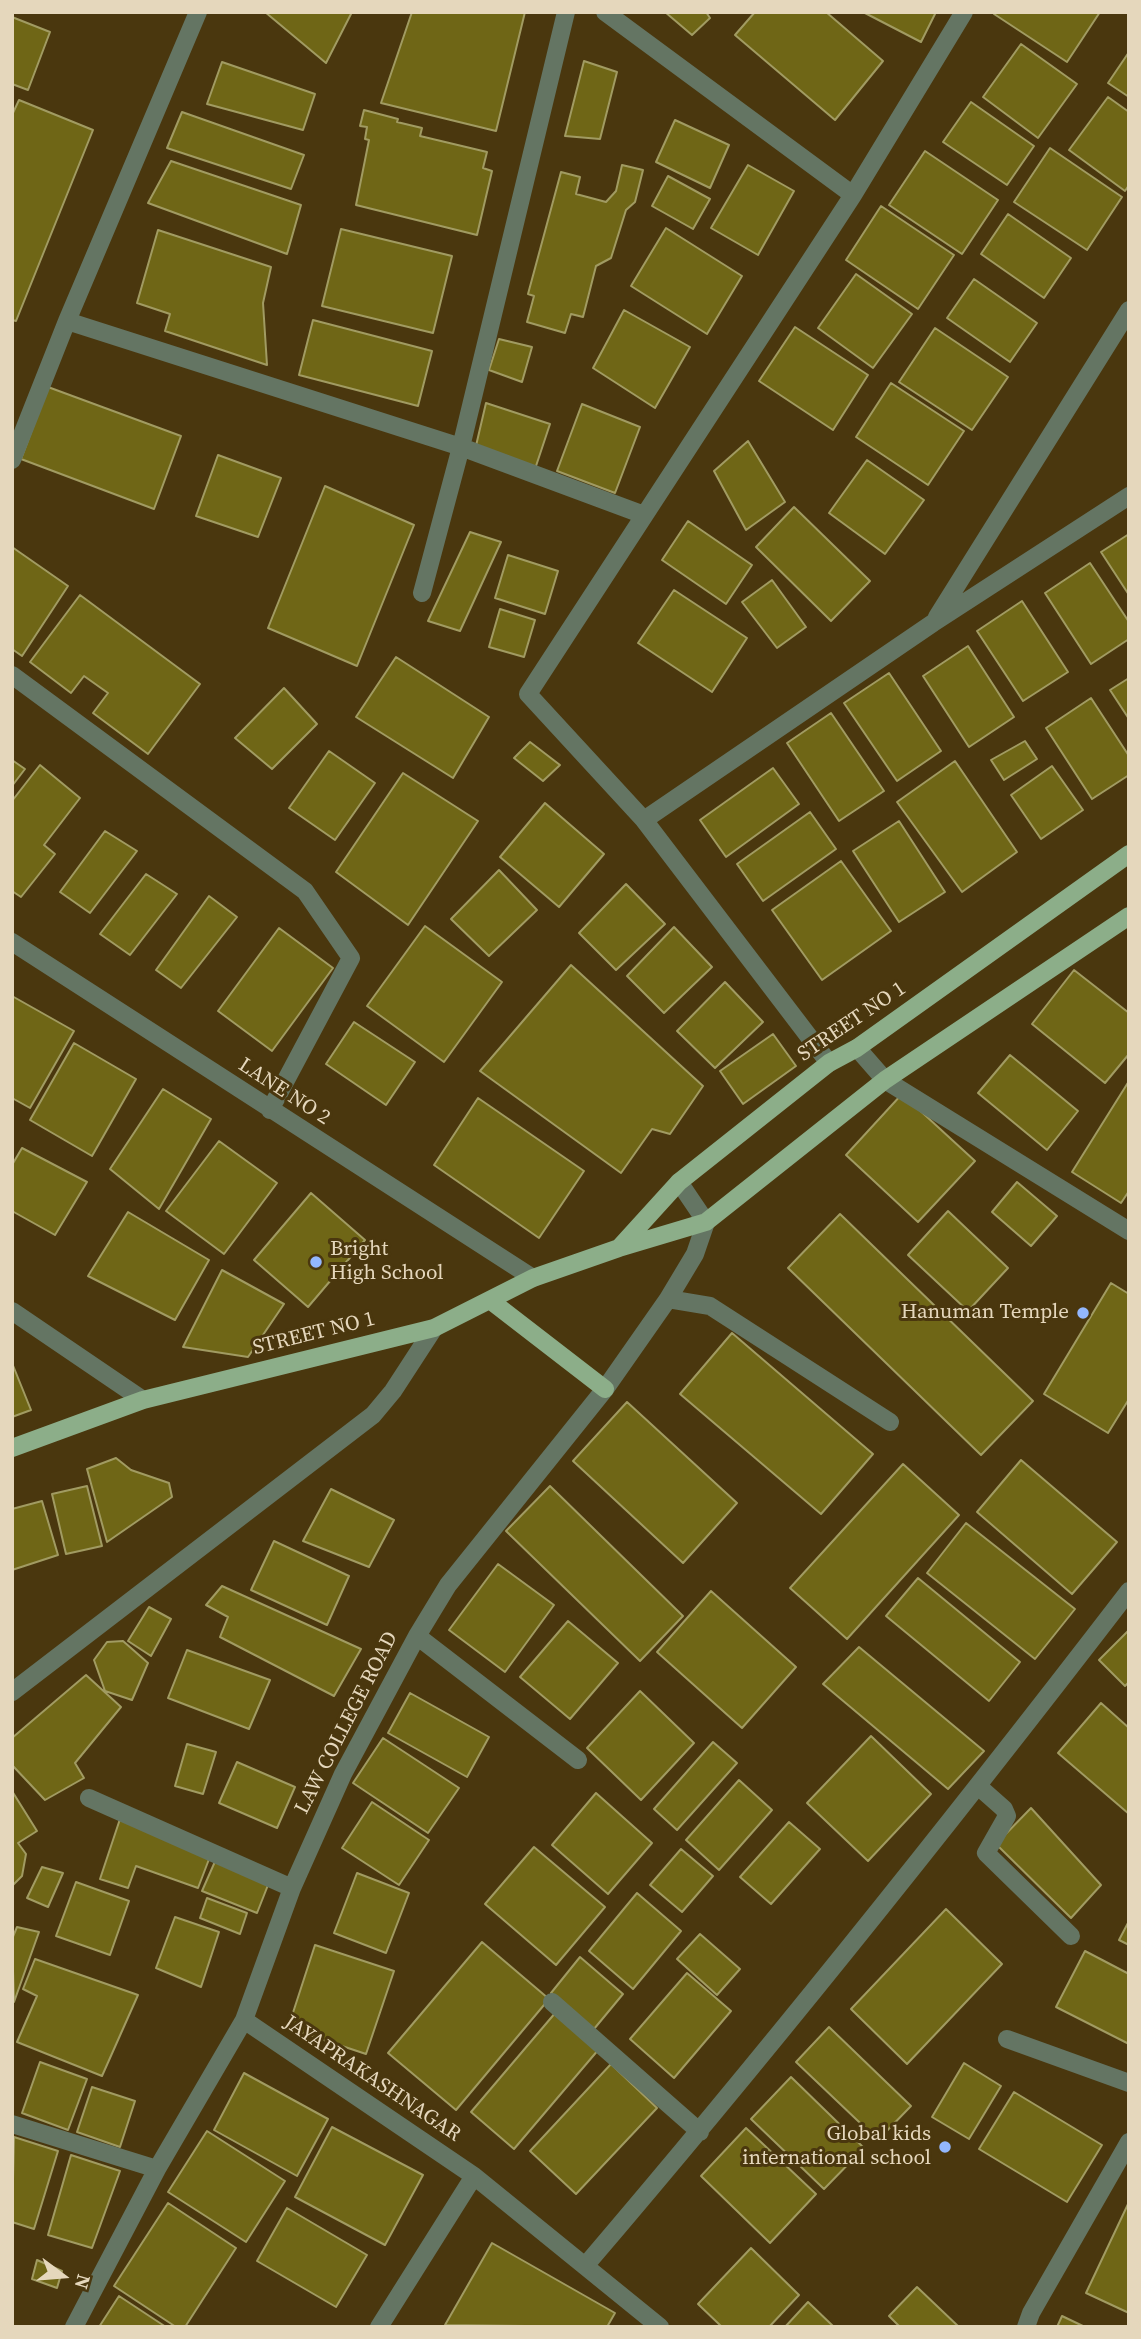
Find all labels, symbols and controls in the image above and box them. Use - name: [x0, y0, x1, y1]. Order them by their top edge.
- street label: STREET NO 1: [793, 977, 911, 1067]
- street label: LANE NO 2: [233, 1053, 335, 1131]
- place label: Bright High School: [330, 1237, 443, 1287]
- marker: Bright High School: [308, 1254, 324, 1270]
- place label: Hanuman Temple: [901, 1300, 1069, 1326]
- marker: Hanuman Temple: [1075, 1305, 1091, 1321]
- street label: STREET NO 1: [250, 1307, 378, 1361]
- street label: LAW COLLEGE ROAD: [290, 1627, 404, 1819]
- street label: JAYAPRAKASHNAGAR: [279, 2010, 465, 2148]
- place label: Global kids international school: [742, 2122, 931, 2172]
- marker: Global kids international school: [937, 2139, 953, 2155]
- north arrow: [28, 2241, 98, 2311]
- text: N: [69, 2272, 98, 2292]

